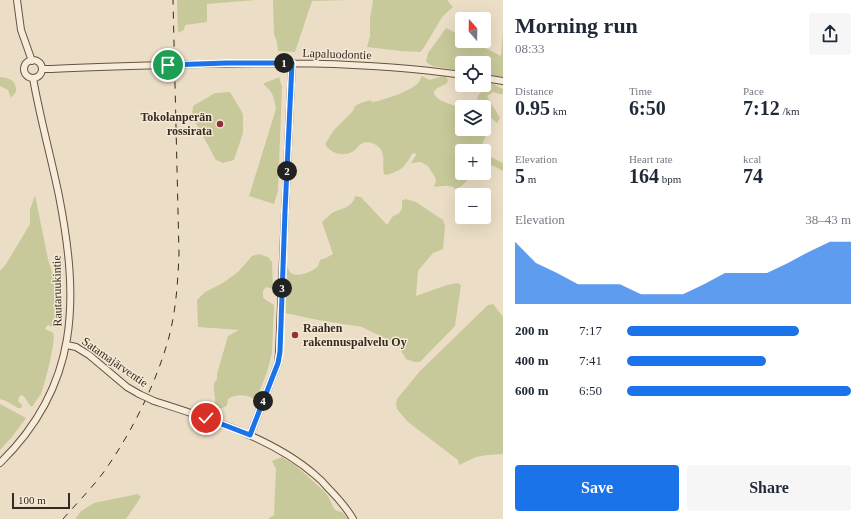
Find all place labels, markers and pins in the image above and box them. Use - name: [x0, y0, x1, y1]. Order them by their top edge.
- pin: [151, 48, 185, 82]
- pin: 1: [274, 53, 294, 73]
- place label: Tokolanperän rossirata: [140, 110, 212, 138]
- marker: Tokolanperän rossirata: [215, 119, 225, 129]
- pin: 2: [277, 161, 297, 181]
- pin: 3: [272, 278, 292, 298]
- place label: Raahen rakennuspalvelu Oy: [303, 321, 407, 349]
- marker: Raahen rakennuspalvelu Oy: [290, 330, 300, 340]
- pin: 4: [253, 391, 273, 411]
- pin: [189, 401, 223, 435]

